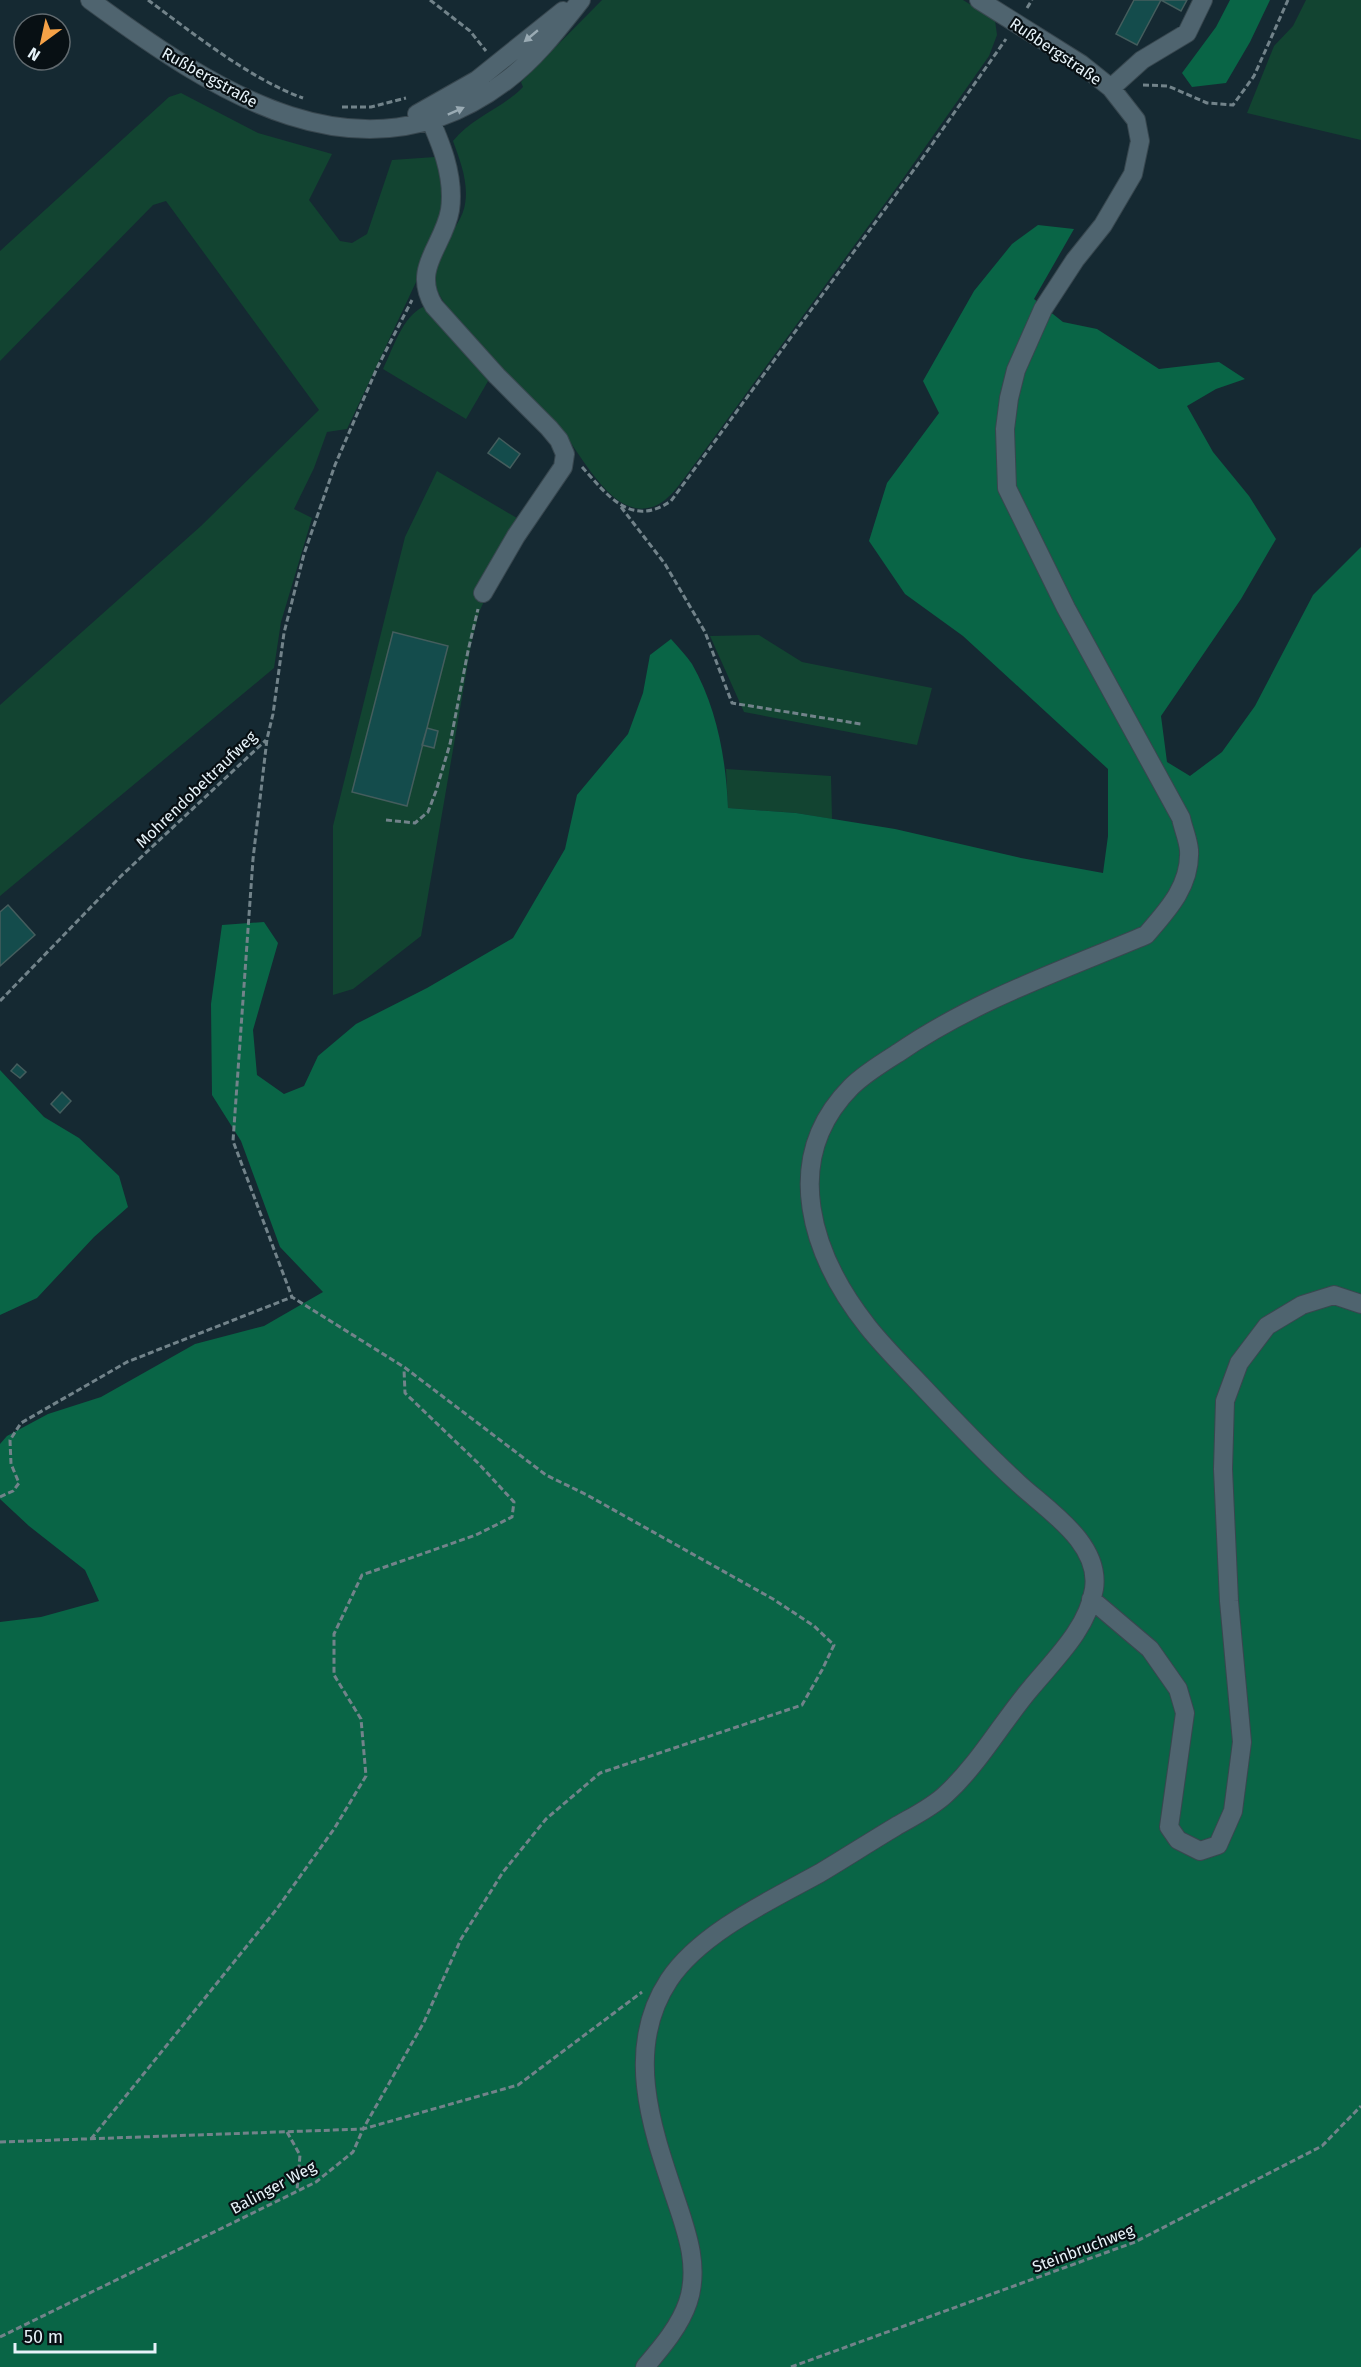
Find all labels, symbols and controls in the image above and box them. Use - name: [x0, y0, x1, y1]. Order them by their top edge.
- north arrow: [12, 12, 72, 72]
- street label: Rußbergstraße: [1006, 14, 1105, 89]
- one-way arrow: [524, 30, 539, 42]
- text: N: [24, 43, 44, 65]
- street label: Rußbergstraße: [159, 43, 261, 112]
- one-way arrow: [447, 107, 464, 116]
- street label: Mohrendobeltraufweg: [132, 726, 261, 852]
- street label: Balinger Weg: [227, 2157, 320, 2218]
- street label: Steinbruchweg: [1030, 2220, 1137, 2277]
- scale bar: [15, 2316, 154, 2354]
- text: 50 m: [24, 2326, 63, 2348]

